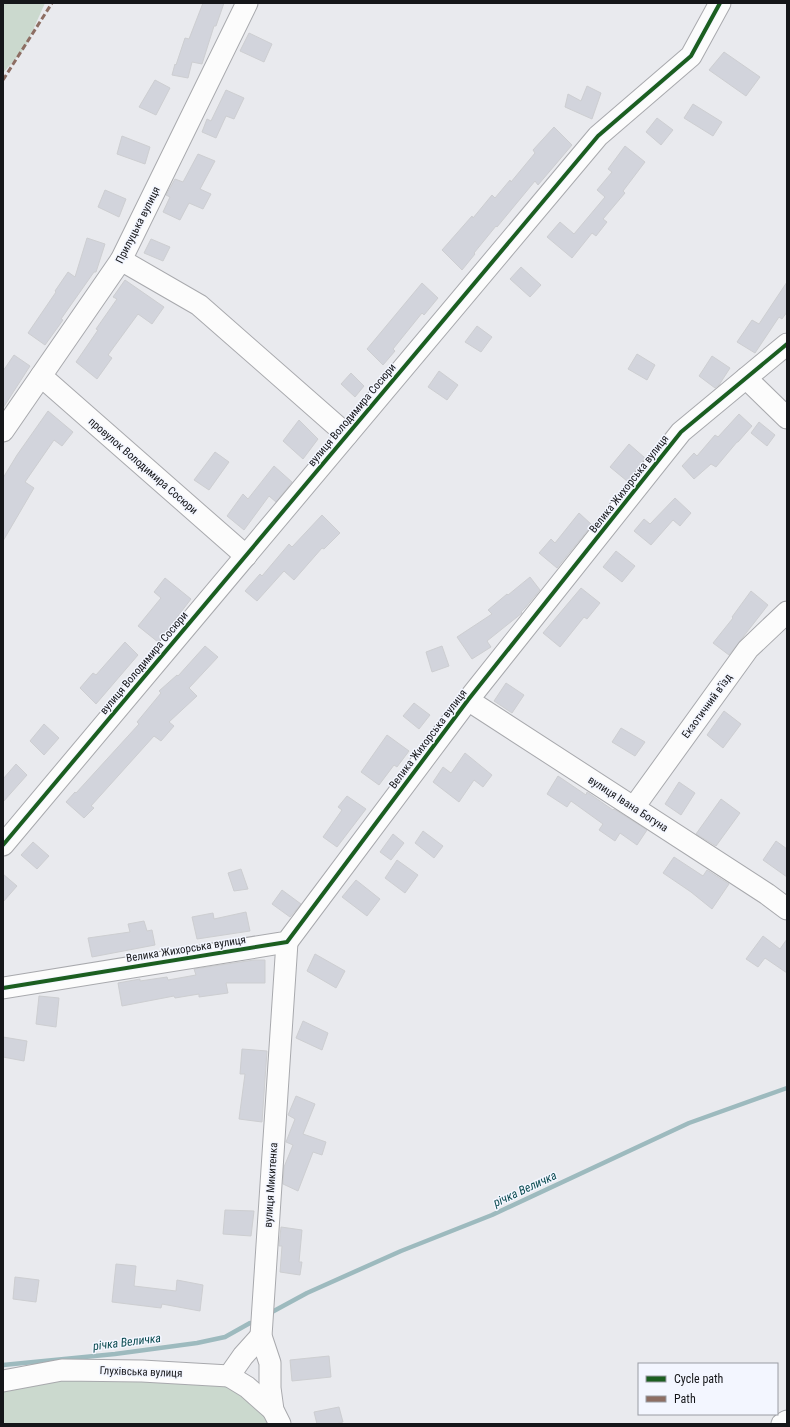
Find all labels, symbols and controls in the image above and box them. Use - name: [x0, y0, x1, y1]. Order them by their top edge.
- street label: Прилуцька вулиця: [113, 184, 163, 266]
- street label: вулиця Володимира Сосюри: [305, 361, 399, 469]
- street label: провулок Володимира Сосюри: [86, 415, 200, 517]
- street label: Велика Жихорська вулиця: [587, 432, 671, 536]
- street label: вулиця Володимира Сосюри: [97, 609, 191, 717]
- street label: Екзотичний в'їзд: [679, 671, 735, 741]
- street label: Велика Жихорська вулиця: [386, 687, 470, 791]
- street label: вулиця Івана Богуна: [586, 773, 670, 835]
- street label: Велика Жихорська вулиця: [125, 933, 247, 965]
- street label: вулиця Микитенка: [262, 1142, 280, 1228]
- water label: річка Величка: [490, 1168, 559, 1210]
- water label: річка Величка: [91, 1331, 162, 1353]
- legend: [638, 1363, 778, 1415]
- street label: Глухівська вулиця: [99, 1364, 183, 1380]
- text: Cycle path: [674, 1372, 724, 1386]
- text: Path: [674, 1392, 696, 1406]

